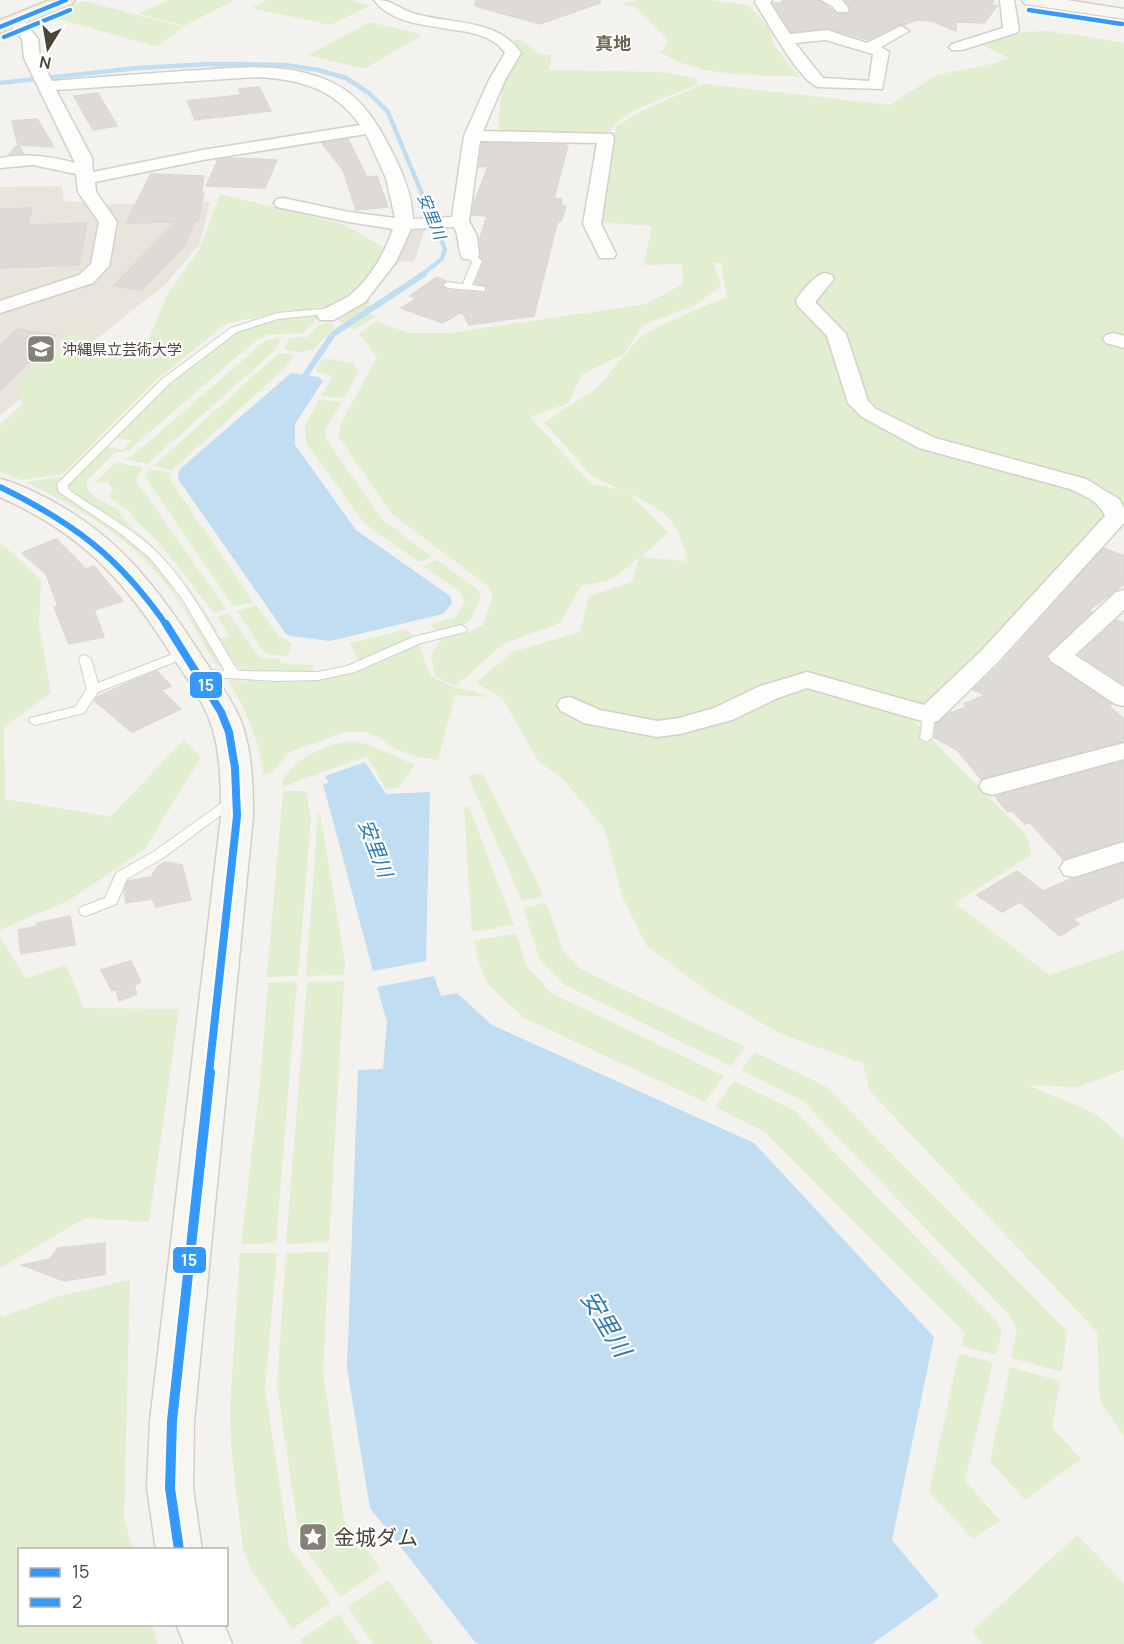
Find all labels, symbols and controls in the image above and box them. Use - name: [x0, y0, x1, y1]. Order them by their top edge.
- north arrow: [18, 18, 78, 78]
- district label: 真地: [595, 31, 631, 55]
- text: N: [37, 51, 53, 75]
- water label: 安里川: [413, 190, 452, 244]
- school or university icon: 沖縄県立芸術大学: [25, 333, 57, 365]
- place label: 沖縄県立芸術大学: [62, 339, 182, 360]
- line badge: 15: [189, 671, 223, 699]
- text: 15: [198, 674, 214, 696]
- water label: 安里川: [353, 815, 400, 883]
- line badge: 15: [172, 1246, 207, 1274]
- text: 15: [181, 1249, 197, 1271]
- water label: 安里川: [574, 1284, 641, 1365]
- place icon: 金城ダム: [297, 1521, 329, 1553]
- place label: 金城ダム: [334, 1523, 418, 1551]
- legend: [18, 1548, 228, 1626]
- text: 15: [72, 1559, 89, 1583]
- text: 2: [72, 1589, 82, 1613]

